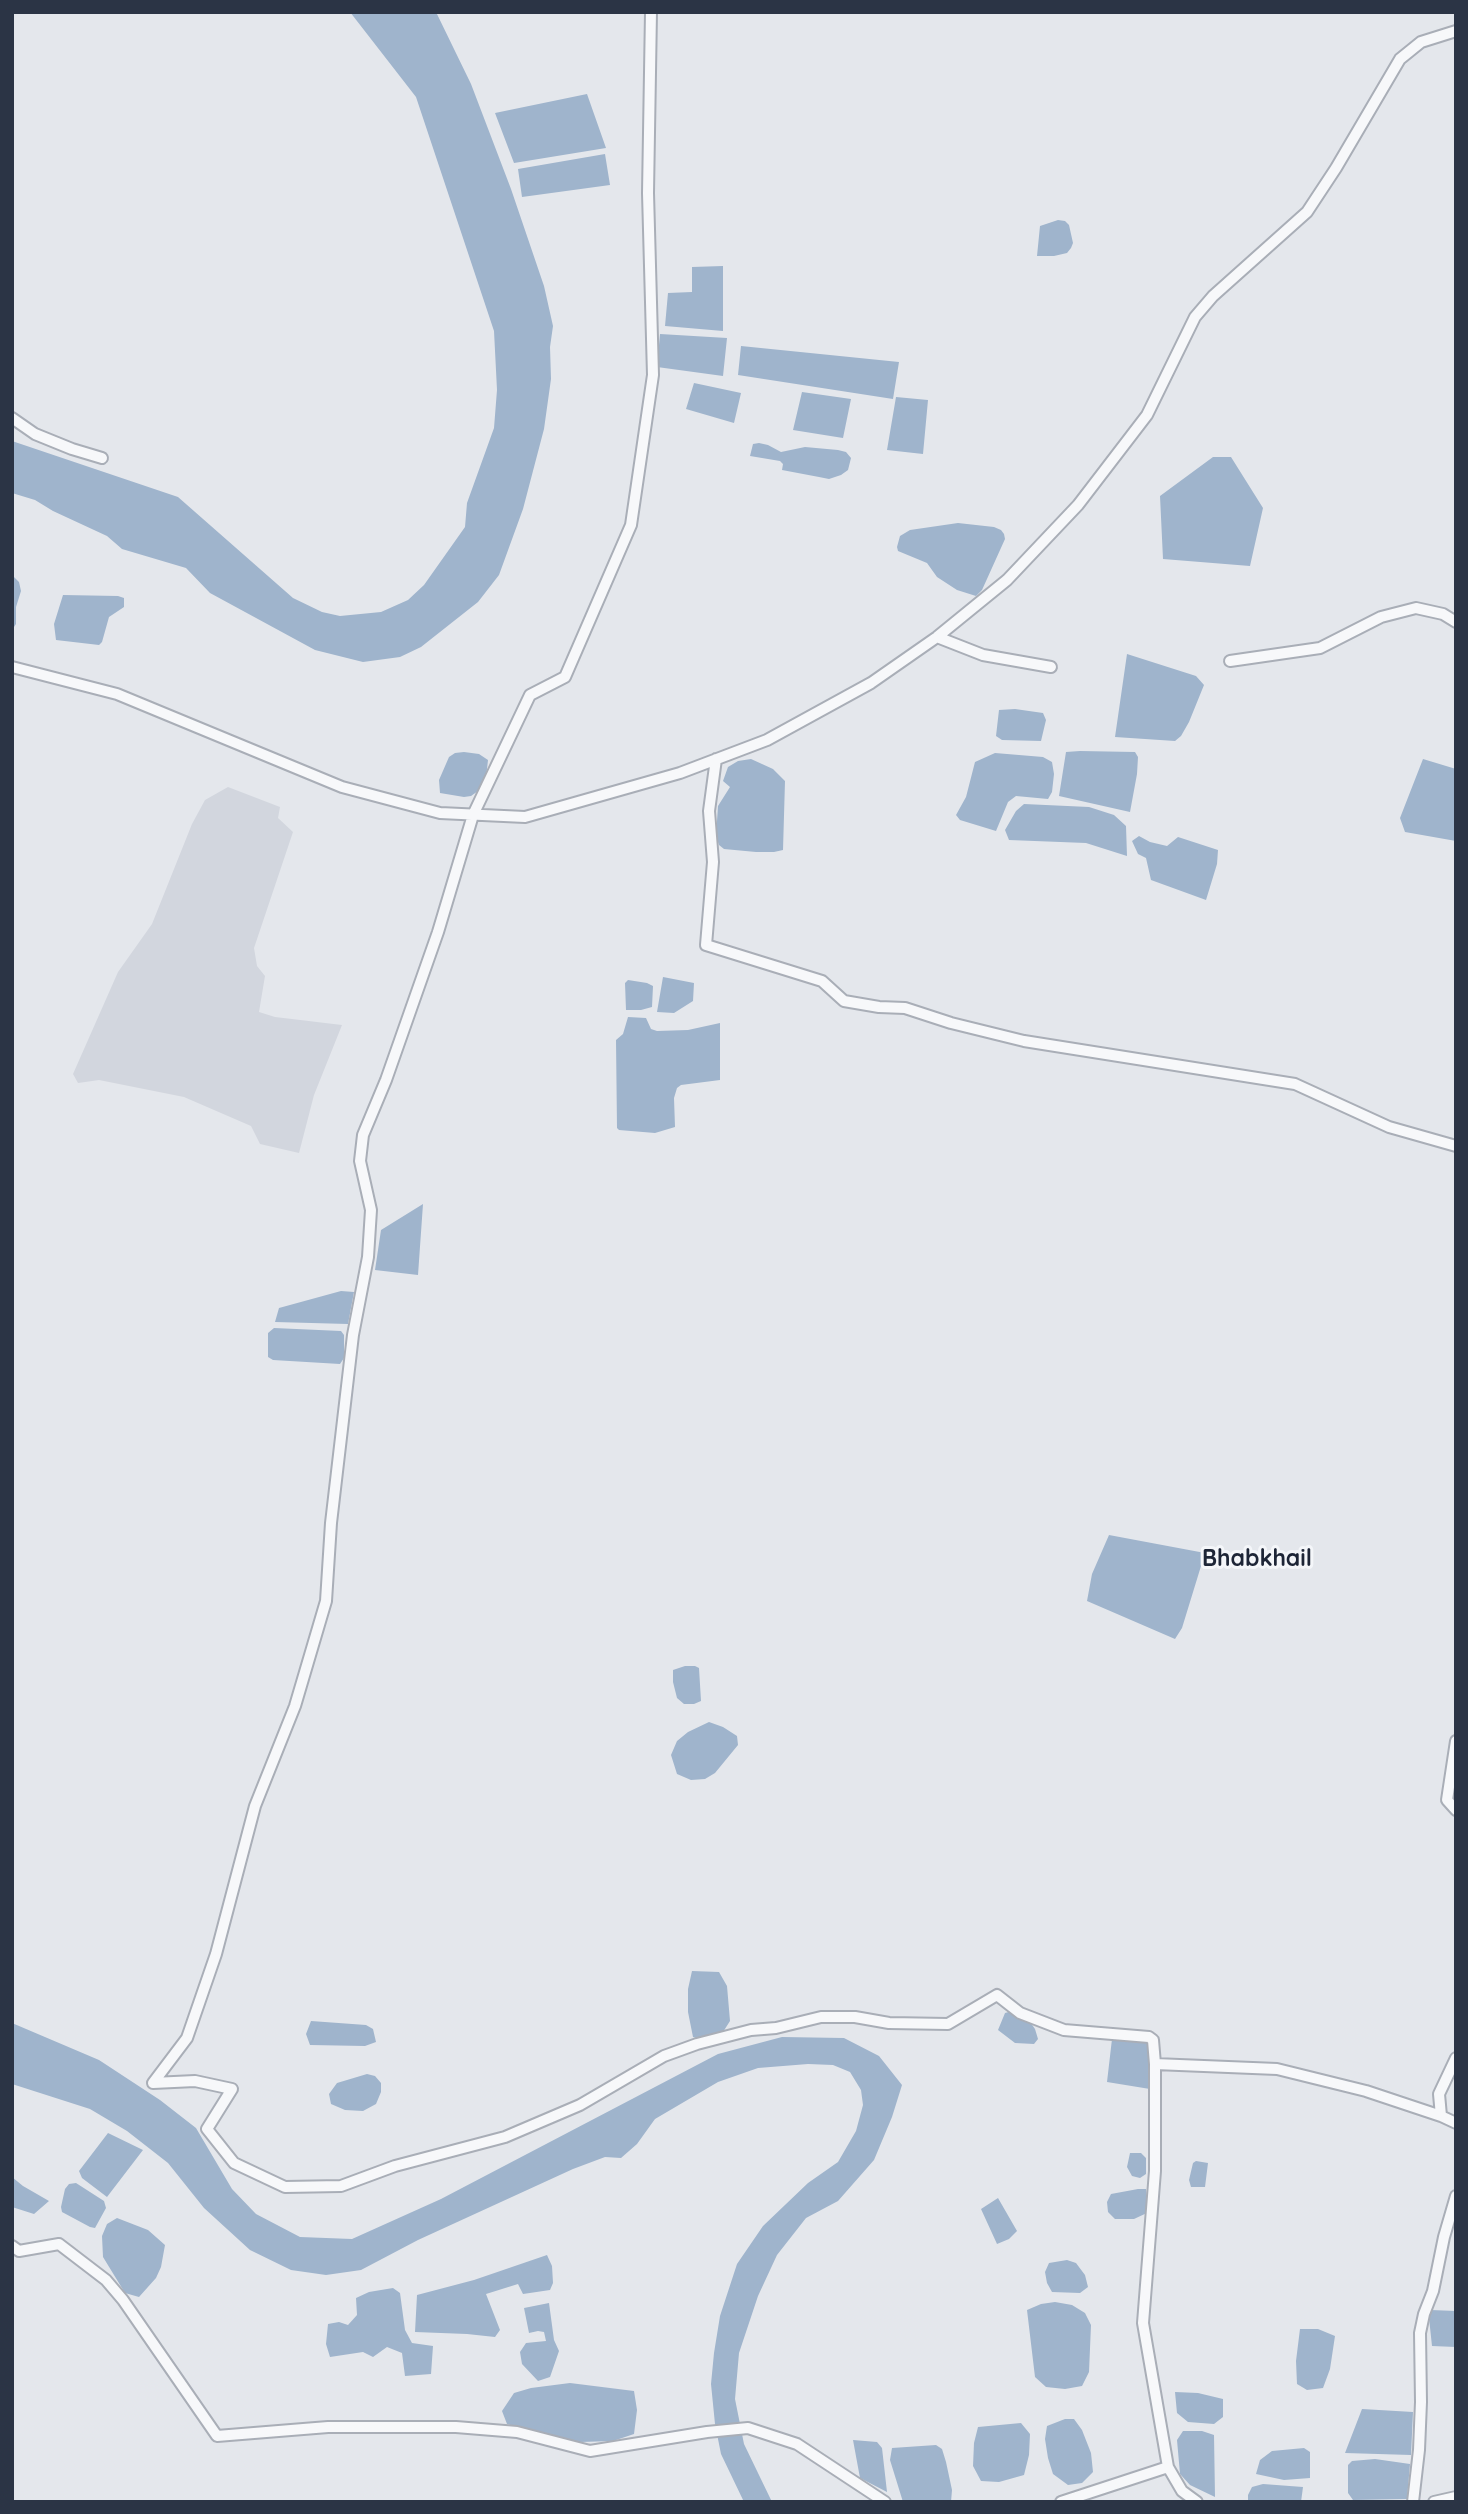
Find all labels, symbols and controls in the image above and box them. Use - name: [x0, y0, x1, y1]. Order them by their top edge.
- district label: Bhabkhail: [1202, 1545, 1312, 1573]

